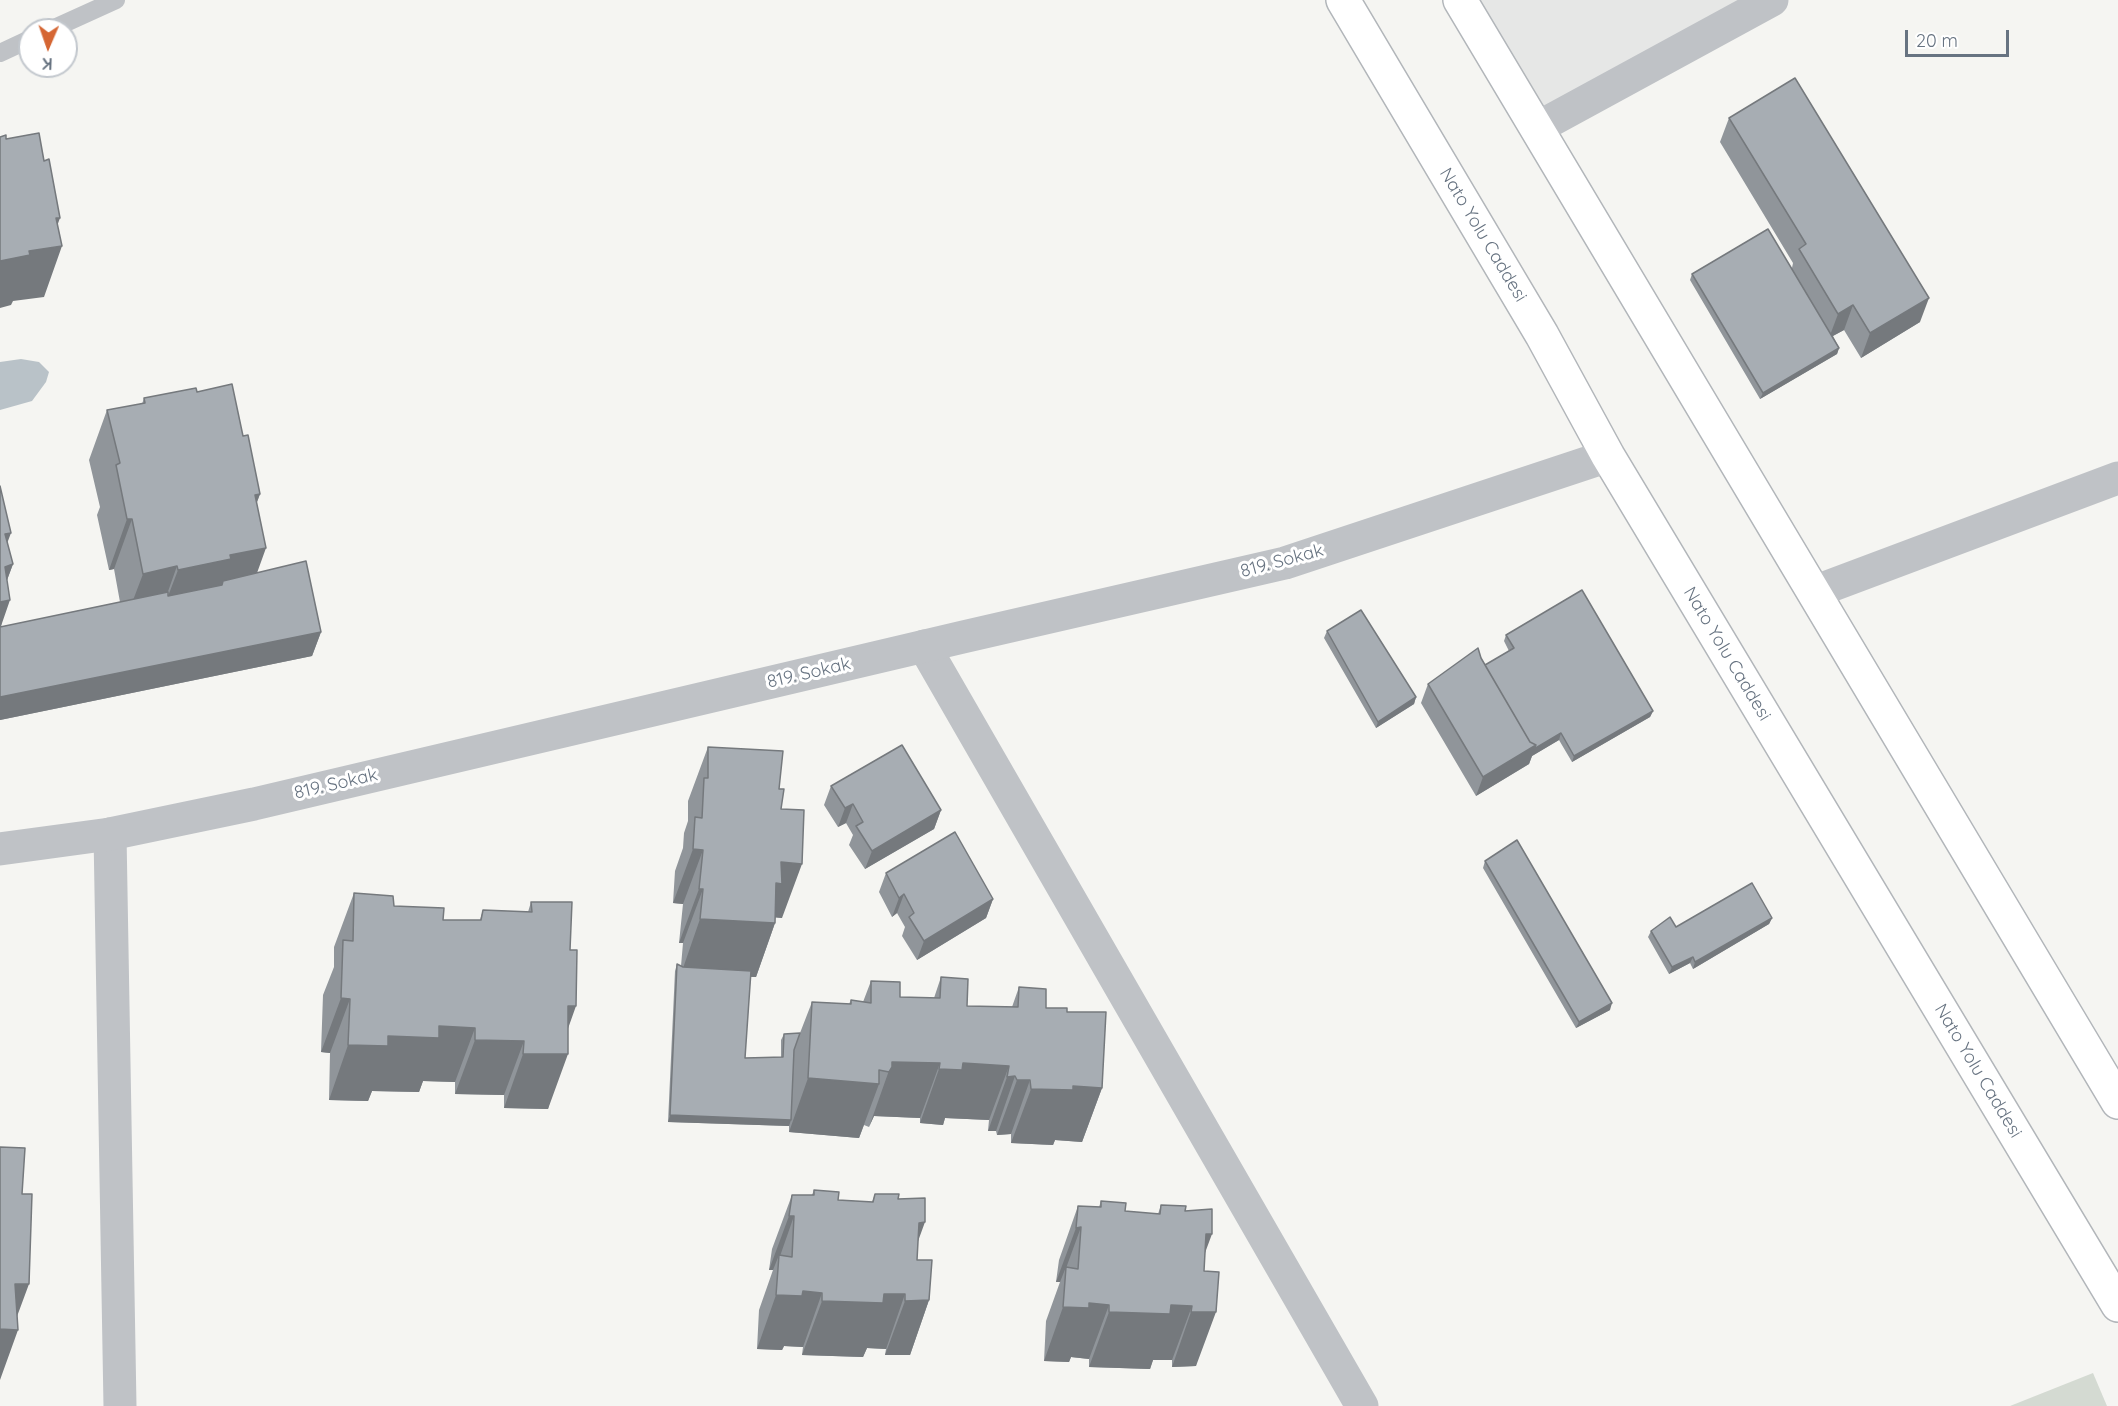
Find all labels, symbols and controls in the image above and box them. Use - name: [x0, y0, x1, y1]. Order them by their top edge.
- north arrow: [18, 18, 78, 78]
- scale bar: [1908, 18, 2012, 56]
- text: 20 m: [1916, 29, 1958, 52]
- text: K: [42, 54, 53, 74]
- street label: Nato Yolu Caddesi: [1435, 164, 1531, 306]
- street label: 819. Sokak: [1238, 540, 1326, 582]
- street label: Nato Yolu Caddesi: [1679, 583, 1775, 725]
- street label: 819. Sokak: [765, 653, 853, 693]
- street label: 819. Sokak: [292, 764, 380, 804]
- street label: Nato Yolu Caddesi: [1930, 1000, 2026, 1142]

